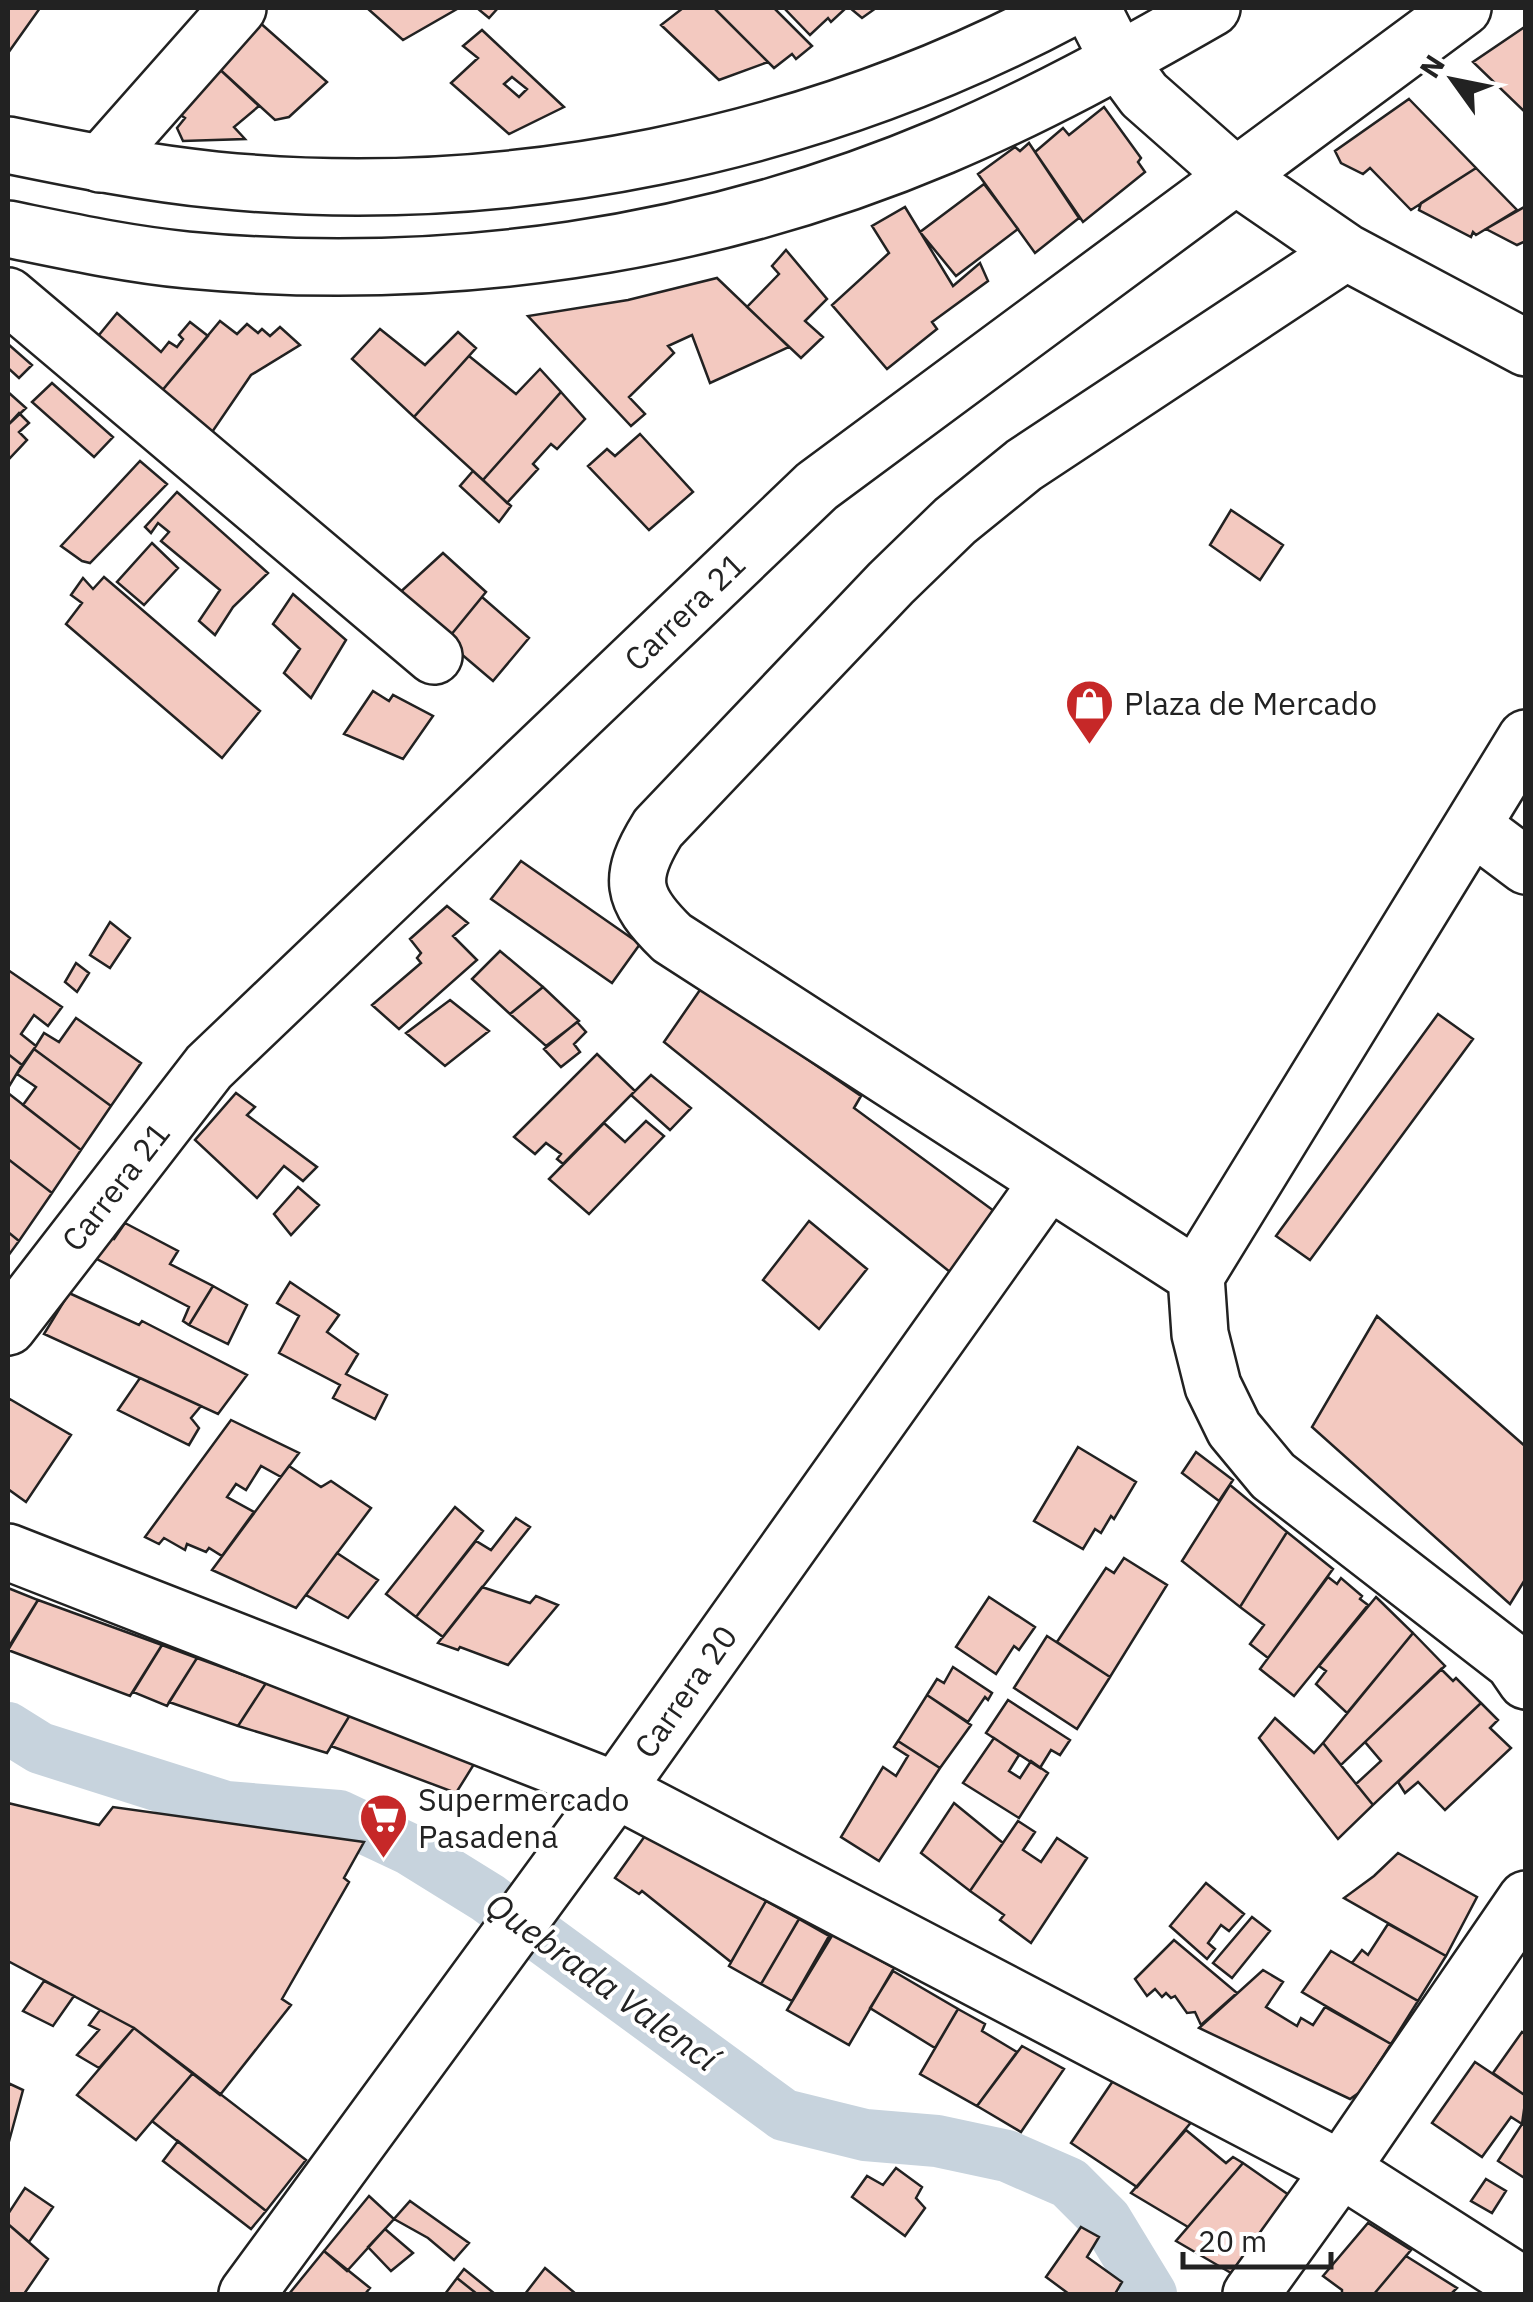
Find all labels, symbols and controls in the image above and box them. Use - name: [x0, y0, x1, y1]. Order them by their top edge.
- north arrow: [1403, 30, 1503, 130]
- text: N: [1411, 48, 1453, 85]
- street label: Carrera 21: [615, 543, 754, 679]
- shop icon: Plaza de Mercado: [1063, 678, 1115, 746]
- place label: Plaza de Mercado: [1124, 682, 1377, 724]
- street label: Carrera 21: [52, 1113, 179, 1259]
- street label: Carrera 20: [624, 1617, 746, 1766]
- place label: Supermercado Pasadena: [418, 1778, 629, 1857]
- supermarket icon: Supermercado Pasadena: [357, 1792, 409, 1860]
- water label: Quebrada Valencí: [477, 1881, 730, 2083]
- scale bar: [1183, 2207, 1330, 2269]
- text: 20 m: [1198, 2221, 1267, 2260]

